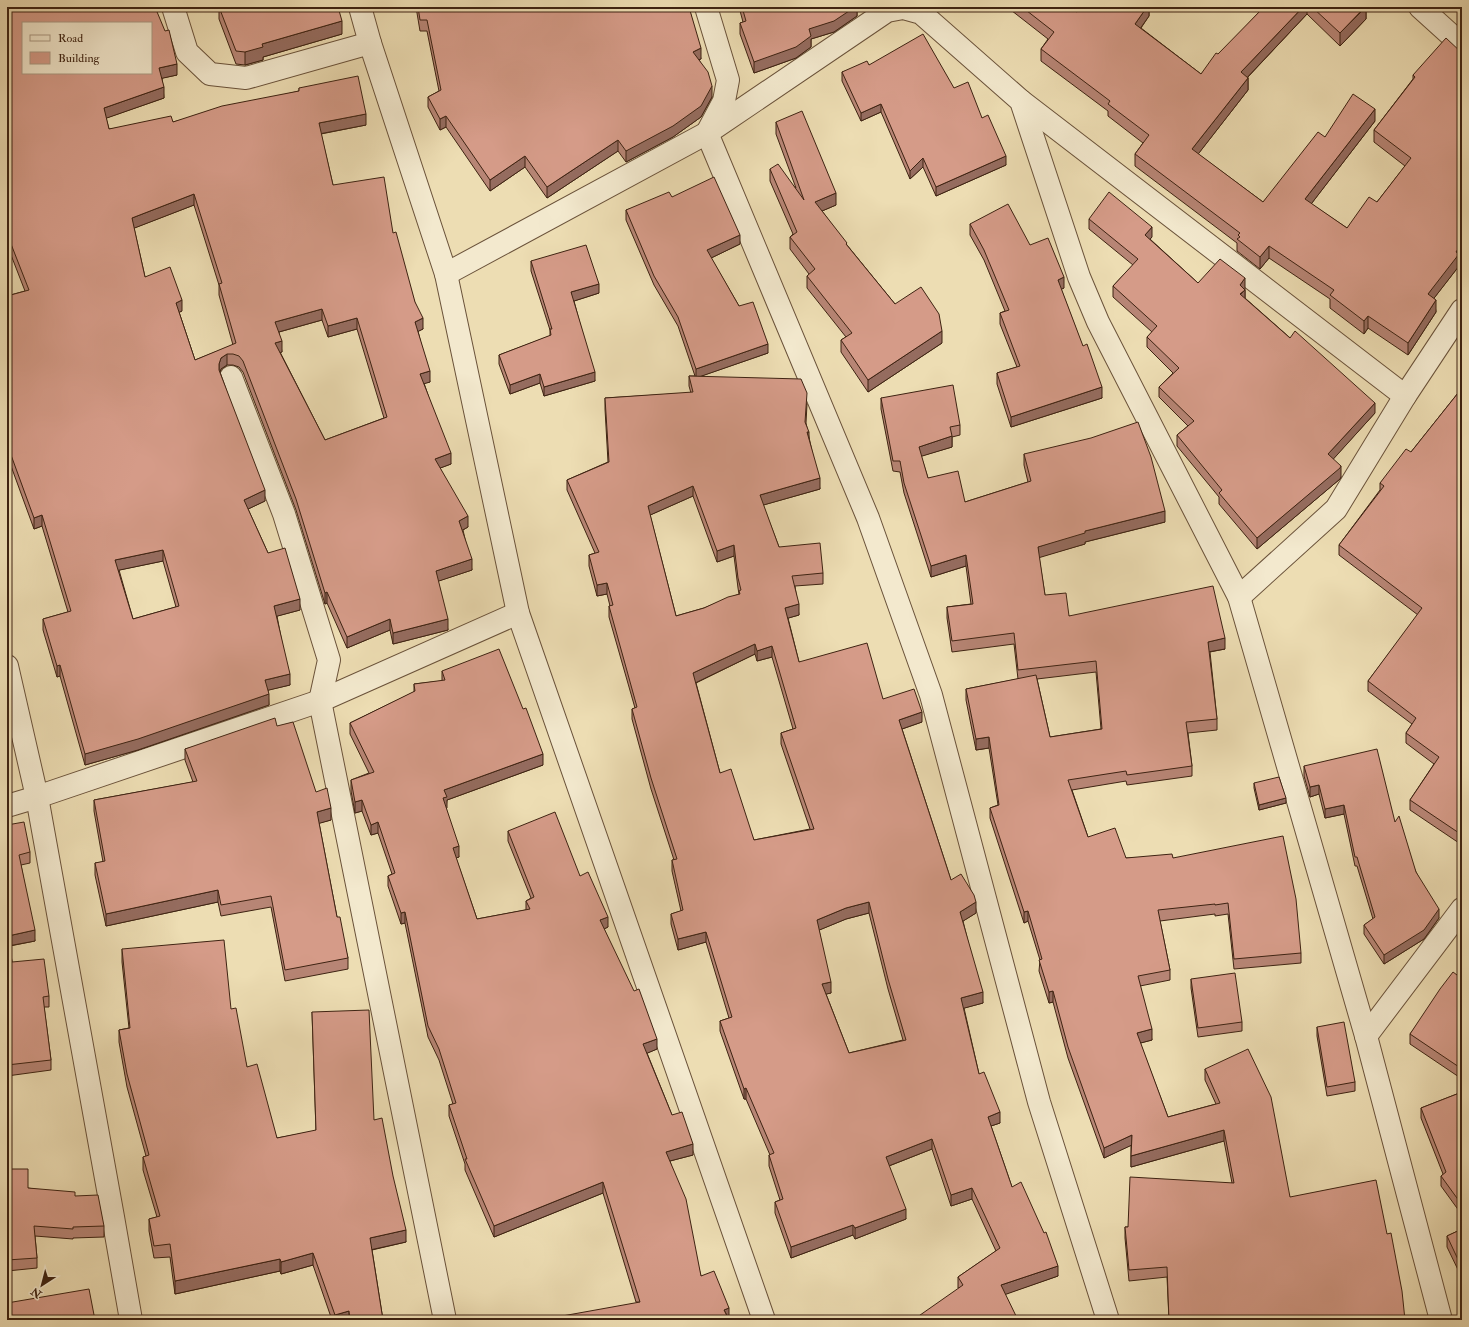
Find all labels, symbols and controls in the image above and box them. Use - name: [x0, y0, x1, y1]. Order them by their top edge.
- legend: [22, 22, 152, 74]
- text: Road: [58, 31, 83, 46]
- text: Building: [58, 51, 101, 66]
- north arrow: [22, 1265, 62, 1305]
- text: N: [28, 1284, 45, 1301]

